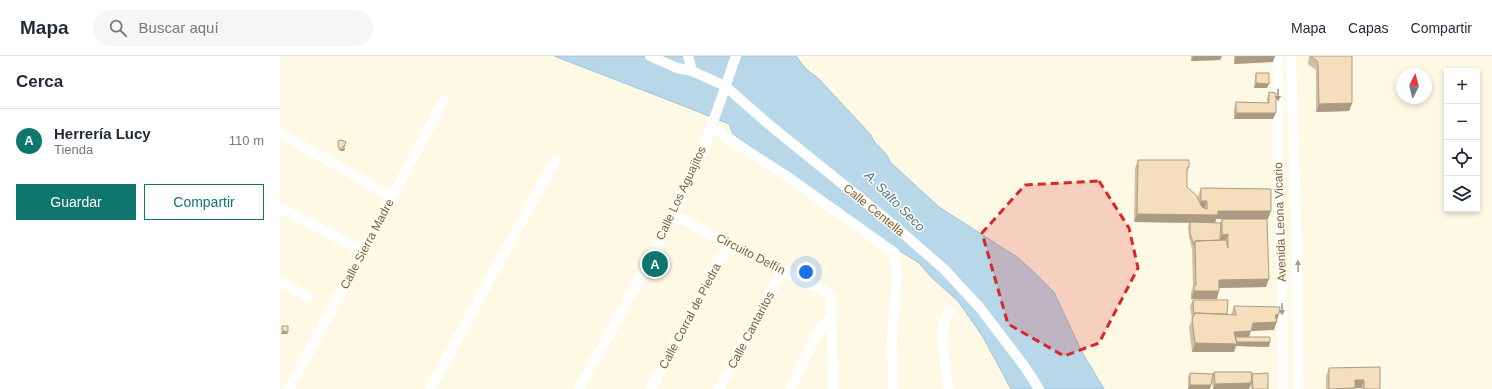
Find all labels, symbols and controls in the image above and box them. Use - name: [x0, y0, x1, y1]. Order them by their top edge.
- search box: [93, 10, 373, 46]
- text: Mapa: [20, 17, 69, 38]
- icon: search: [107, 17, 129, 39]
- text: Buscar aquí: [139, 19, 219, 36]
- text: Mapa: [1291, 20, 1326, 36]
- text: Capas: [1348, 20, 1389, 36]
- text: Compartir: [1411, 20, 1472, 36]
- north arrow: [1396, 68, 1432, 104]
- map controls: [1444, 68, 1480, 212]
- button: +: [1444, 68, 1480, 104]
- text: Cerca: [16, 72, 63, 91]
- one-way arrow: [1275, 89, 1281, 102]
- button: −: [1444, 104, 1480, 140]
- text: Herrería Lucy: [54, 125, 151, 142]
- text: A: [24, 133, 34, 148]
- text: 110 m: [229, 133, 264, 148]
- button: locate: [1444, 140, 1480, 176]
- text: Tienda: [54, 142, 93, 157]
- street label: Calle Los Aguajitos: [653, 144, 709, 242]
- street label: Avenida Leona Vicario: [1271, 162, 1289, 282]
- water label: A. Salto Seco: [861, 167, 928, 234]
- button: layers: [1444, 176, 1480, 212]
- street label: Calle Centella: [841, 181, 908, 239]
- button: Guardar: [16, 184, 136, 220]
- button: Compartir: [144, 184, 264, 220]
- street label: Calle Sierra Madre: [337, 196, 397, 291]
- street label: Circuito Delfín: [714, 231, 788, 277]
- pin: A: [642, 249, 668, 279]
- one-way arrow: [1295, 259, 1301, 272]
- street label: Calle Corral de Piedra: [656, 260, 724, 371]
- your location: [796, 262, 816, 282]
- street label: Calle Cantaritos: [725, 289, 777, 371]
- one-way arrow: [1279, 303, 1286, 315]

